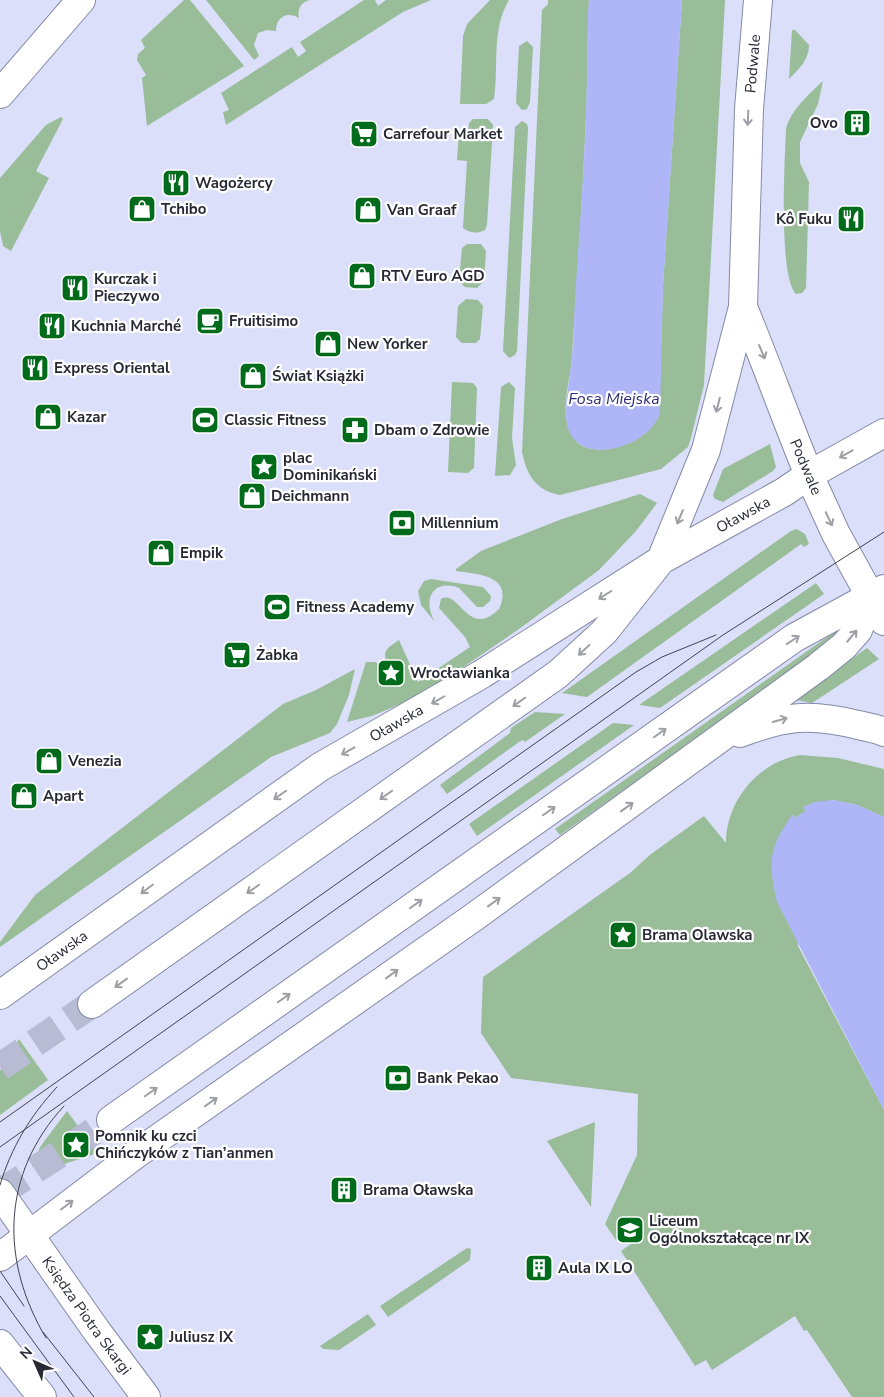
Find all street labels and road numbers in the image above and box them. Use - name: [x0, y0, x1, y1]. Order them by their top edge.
- street label: Podwale: [740, 33, 765, 94]
- street label: Podwale: [785, 436, 827, 498]
- street label: Oławska: [713, 492, 774, 538]
- street label: Oławska: [366, 700, 427, 746]
- street label: Oławska: [32, 926, 92, 976]
- street label: Księdza Piotra Skargi: [37, 1252, 136, 1379]

